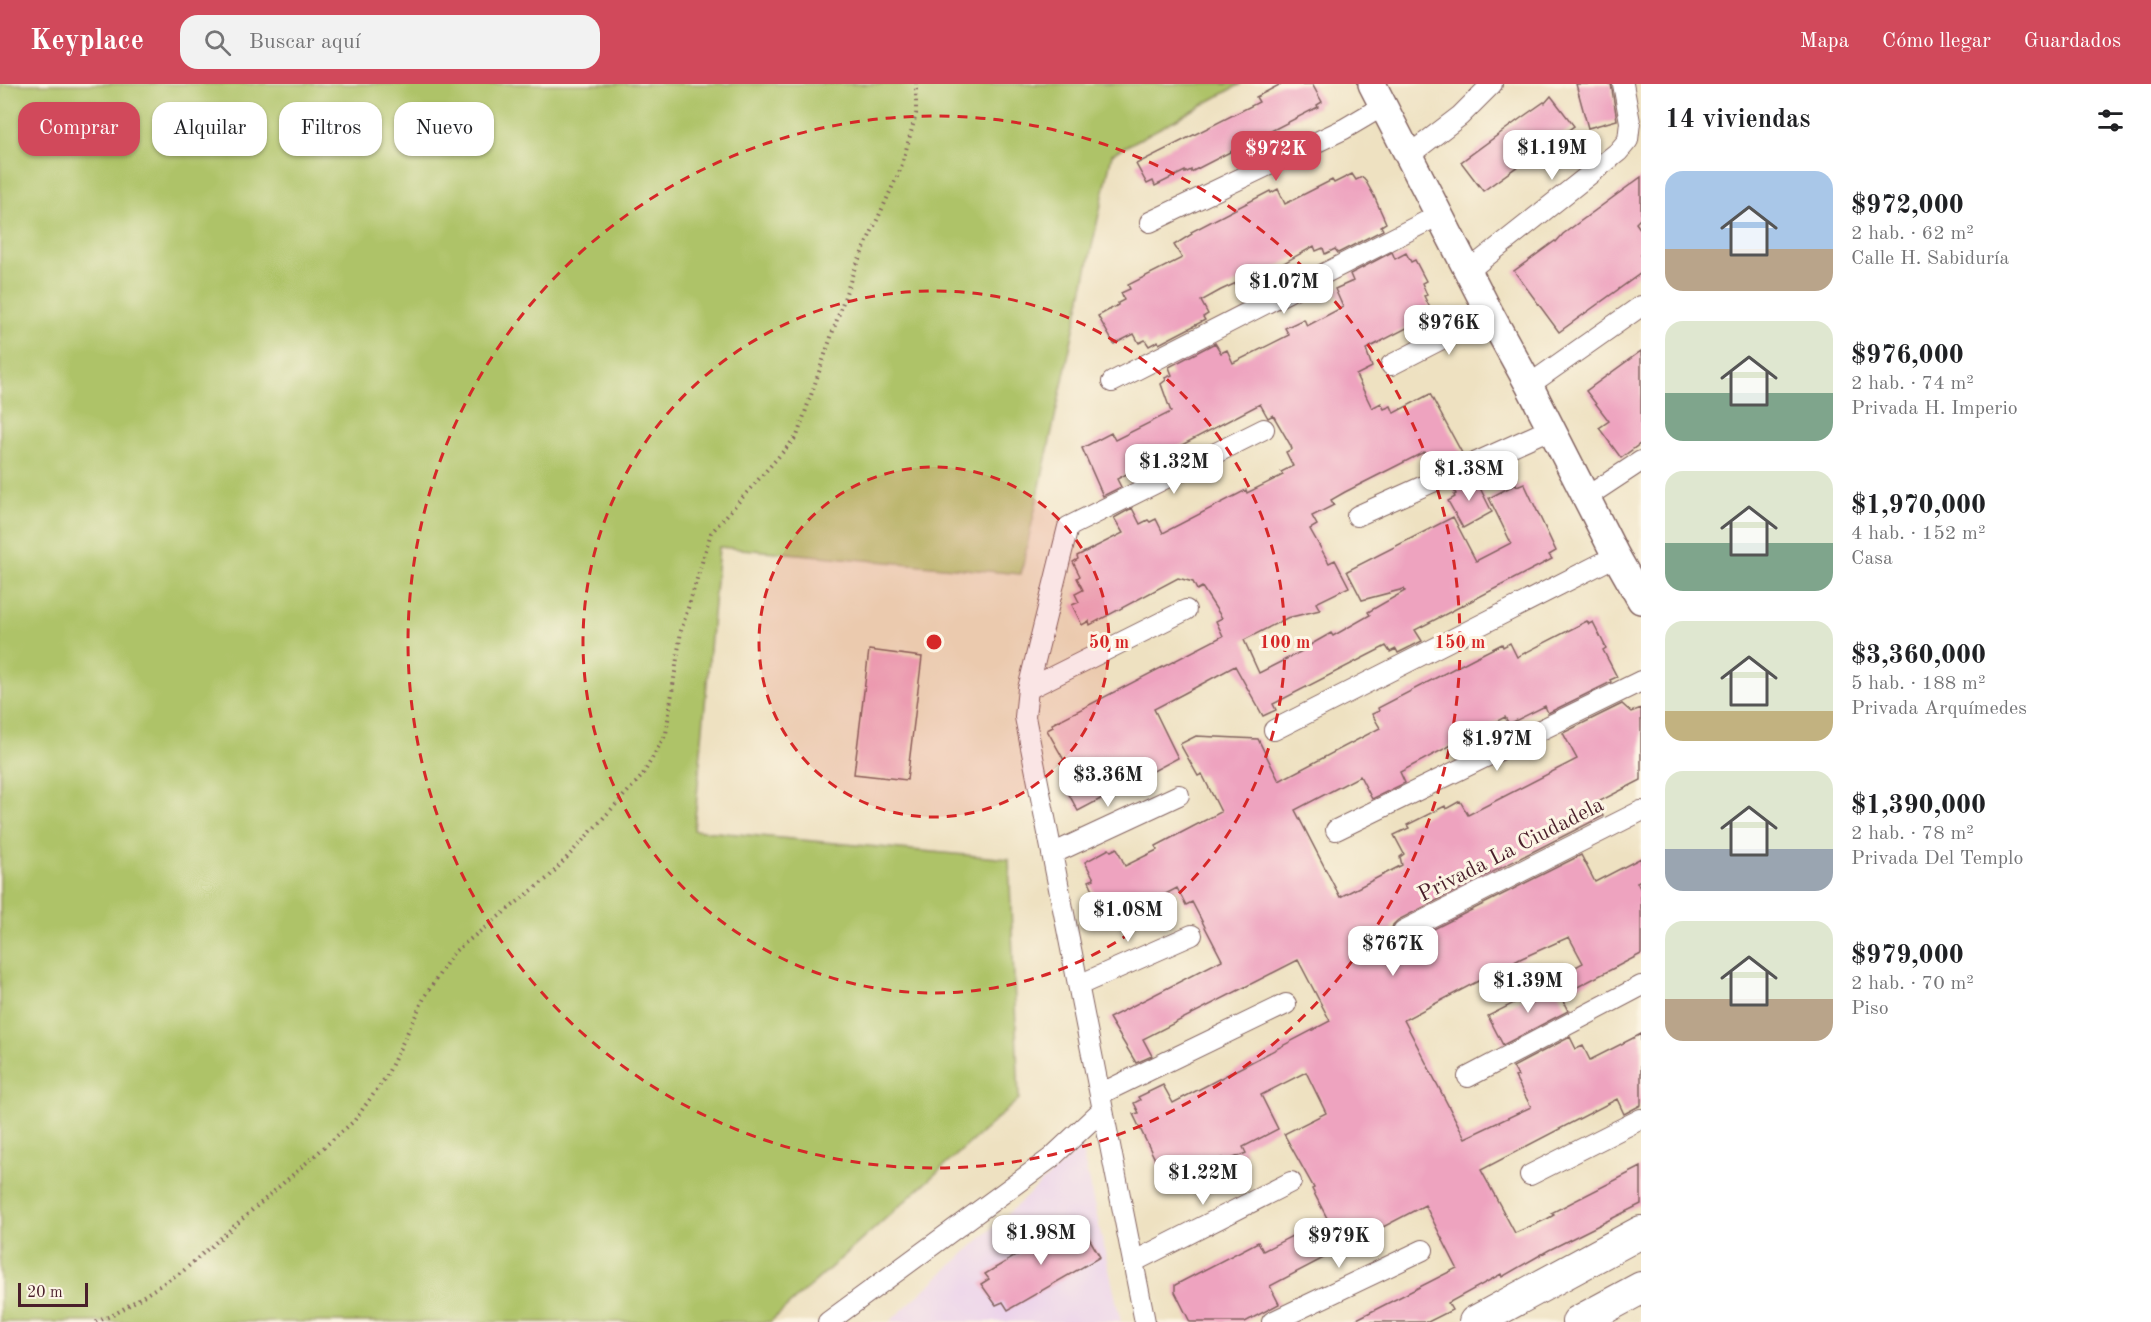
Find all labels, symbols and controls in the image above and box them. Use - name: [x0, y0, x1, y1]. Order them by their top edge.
- search box: [180, 15, 600, 69]
- icon: search: [201, 26, 234, 59]
- text: Keyplace: [30, 28, 144, 56]
- text: Buscar aquí: [249, 31, 361, 53]
- text: Mapa: [1800, 31, 1849, 52]
- text: Cómo llegar: [1882, 31, 1991, 52]
- text: Guardados: [2024, 31, 2121, 52]
- chip: Comprar: [18, 102, 140, 156]
- chip: Alquilar: [152, 102, 267, 156]
- chip: Filtros: [279, 102, 382, 156]
- chip: Nuevo: [394, 102, 494, 156]
- icon: filters: [2094, 104, 2127, 137]
- text: 14 viviendas: [1665, 107, 1811, 133]
- pin: $1.19M: [1503, 130, 1601, 181]
- pin: $972K: [1234, 131, 1318, 182]
- text: $1.19M: [1517, 139, 1587, 159]
- text: $972K: [1245, 140, 1307, 160]
- text: $972,000: [1851, 193, 1964, 219]
- icon: home: [1713, 195, 1785, 267]
- text: 2 hab. · 62 m²: [1851, 224, 1974, 244]
- text: Calle H. Sabiduría: [1851, 249, 2009, 269]
- pin: $1.07M: [1235, 264, 1333, 315]
- text: $1.07M: [1249, 273, 1319, 293]
- pin: $976K: [1407, 305, 1491, 356]
- text: $976K: [1418, 314, 1480, 334]
- text: $976,000: [1851, 343, 1964, 369]
- icon: home: [1713, 345, 1785, 417]
- text: 2 hab. · 74 m²: [1851, 374, 1974, 394]
- text: Privada H. Imperio: [1851, 399, 2018, 419]
- pin: $1.32M: [1125, 444, 1223, 495]
- pin: $1.38M: [1420, 451, 1518, 502]
- text: $1.32M: [1139, 453, 1209, 473]
- text: $1.38M: [1434, 460, 1504, 480]
- text: $1,970,000: [1851, 493, 1986, 519]
- icon: home: [1713, 495, 1785, 567]
- text: 4 hab. · 152 m²: [1851, 524, 1985, 544]
- text: Casa: [1851, 549, 1893, 569]
- centre of rings: [924, 632, 944, 652]
- text: 50 m: [1089, 634, 1129, 652]
- text: 100 m: [1260, 634, 1310, 652]
- text: 150 m: [1435, 634, 1485, 652]
- text: $3,360,000: [1851, 643, 1986, 669]
- icon: home: [1713, 645, 1785, 717]
- text: 5 hab. · 188 m²: [1851, 674, 1985, 694]
- text: Privada Arquímedes: [1851, 699, 2027, 719]
- pin: $1.97M: [1448, 721, 1546, 772]
- text: $1.97M: [1462, 730, 1532, 750]
- pin: $3.36M: [1059, 757, 1157, 808]
- text: $3.36M: [1073, 766, 1143, 786]
- text: $1,390,000: [1851, 793, 1986, 819]
- street label: Privada La Ciudadela: [1415, 794, 1608, 906]
- icon: home: [1713, 795, 1785, 867]
- text: 2 hab. · 78 m²: [1851, 824, 1974, 844]
- text: Privada Del Templo: [1851, 849, 2023, 869]
- pin: $1.08M: [1079, 892, 1177, 943]
- text: $1.08M: [1093, 901, 1163, 921]
- pin: $767K: [1351, 926, 1435, 977]
- text: $767K: [1362, 935, 1424, 955]
- text: $979,000: [1851, 943, 1964, 969]
- icon: home: [1713, 945, 1785, 1017]
- pin: $1.39M: [1479, 963, 1577, 1014]
- text: $1.39M: [1493, 972, 1563, 992]
- text: 2 hab. · 70 m²: [1851, 974, 1974, 994]
- text: Piso: [1851, 999, 1889, 1019]
- pin: $1.22M: [1154, 1155, 1252, 1206]
- text: $1.22M: [1168, 1164, 1238, 1184]
- pin: $1.98M: [992, 1215, 1090, 1266]
- pin: $979K: [1297, 1218, 1381, 1269]
- text: $1.98M: [1006, 1224, 1076, 1244]
- text: $979K: [1308, 1227, 1370, 1247]
- scale bar: [18, 1280, 88, 1308]
- text: 20 m: [27, 1285, 63, 1301]

